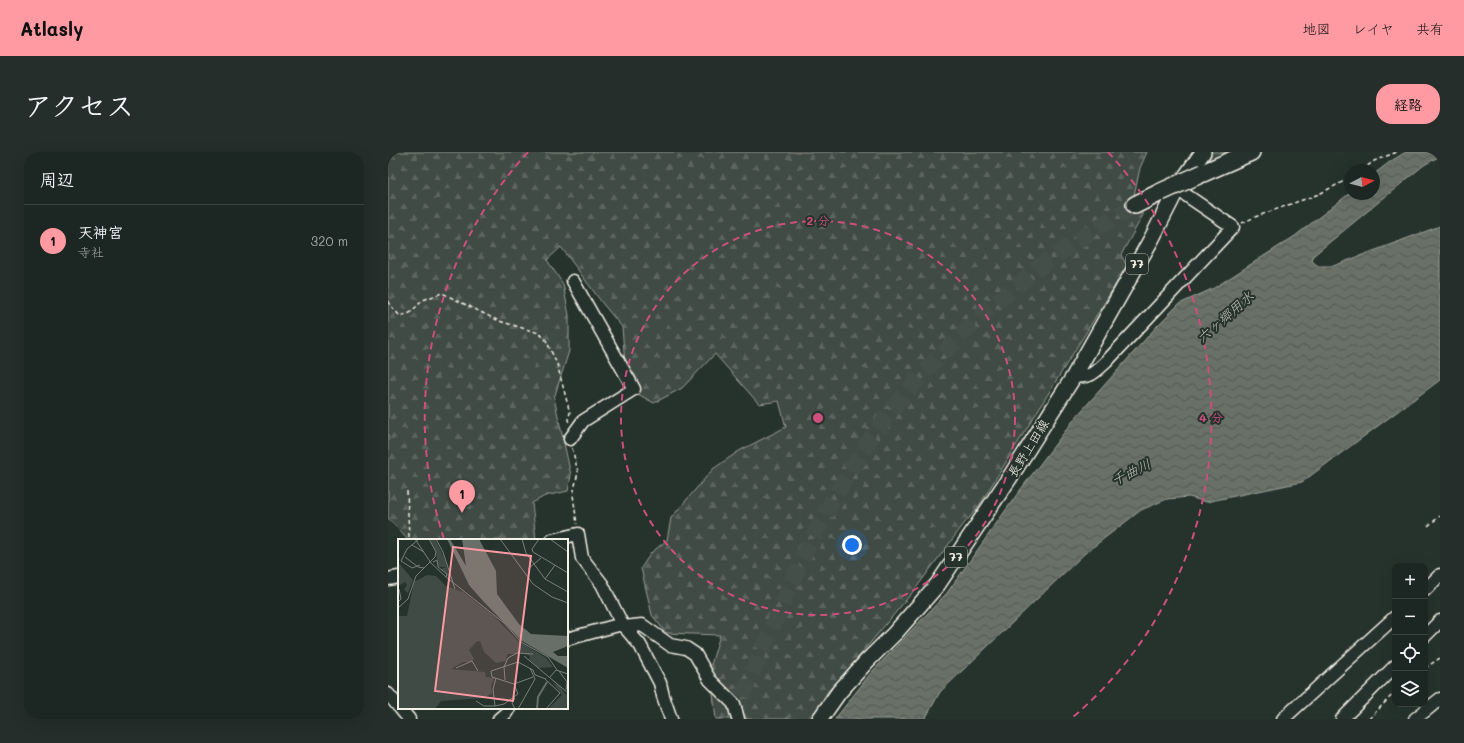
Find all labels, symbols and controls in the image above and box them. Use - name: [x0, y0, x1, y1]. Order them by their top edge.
- text: Atlasly: [20, 16, 83, 41]
- text: 地図: [1303, 19, 1331, 38]
- text: レイヤ: [1353, 19, 1394, 38]
- text: 共有: [1416, 19, 1444, 38]
- button: 経路: [1376, 84, 1440, 124]
- text: アクセス: [24, 87, 134, 123]
- north arrow: [1344, 164, 1380, 200]
- text: 周辺: [40, 168, 74, 190]
- text: 2 分: [806, 212, 830, 228]
- text: 天神宮: [78, 222, 123, 242]
- text: 1: [50, 232, 56, 249]
- text: 320 m: [311, 232, 348, 249]
- text: 寺社: [78, 243, 104, 260]
- road number: 77: [1126, 254, 1148, 274]
- water label: 六ヶ郷用水: [1192, 286, 1257, 347]
- text: 4 分: [1199, 409, 1223, 425]
- centre of rings: [811, 411, 825, 425]
- street label: 長野上田線: [1003, 415, 1053, 480]
- water label: 千曲川: [1108, 454, 1154, 489]
- pin: 1: [449, 480, 475, 513]
- your location: [842, 535, 862, 555]
- inset map: [398, 539, 568, 709]
- road number: 77: [945, 547, 967, 567]
- map controls: [1392, 563, 1428, 707]
- button: +: [1392, 563, 1428, 599]
- button: −: [1392, 599, 1428, 635]
- button: locate: [1392, 635, 1428, 671]
- button: layers: [1392, 671, 1428, 707]

